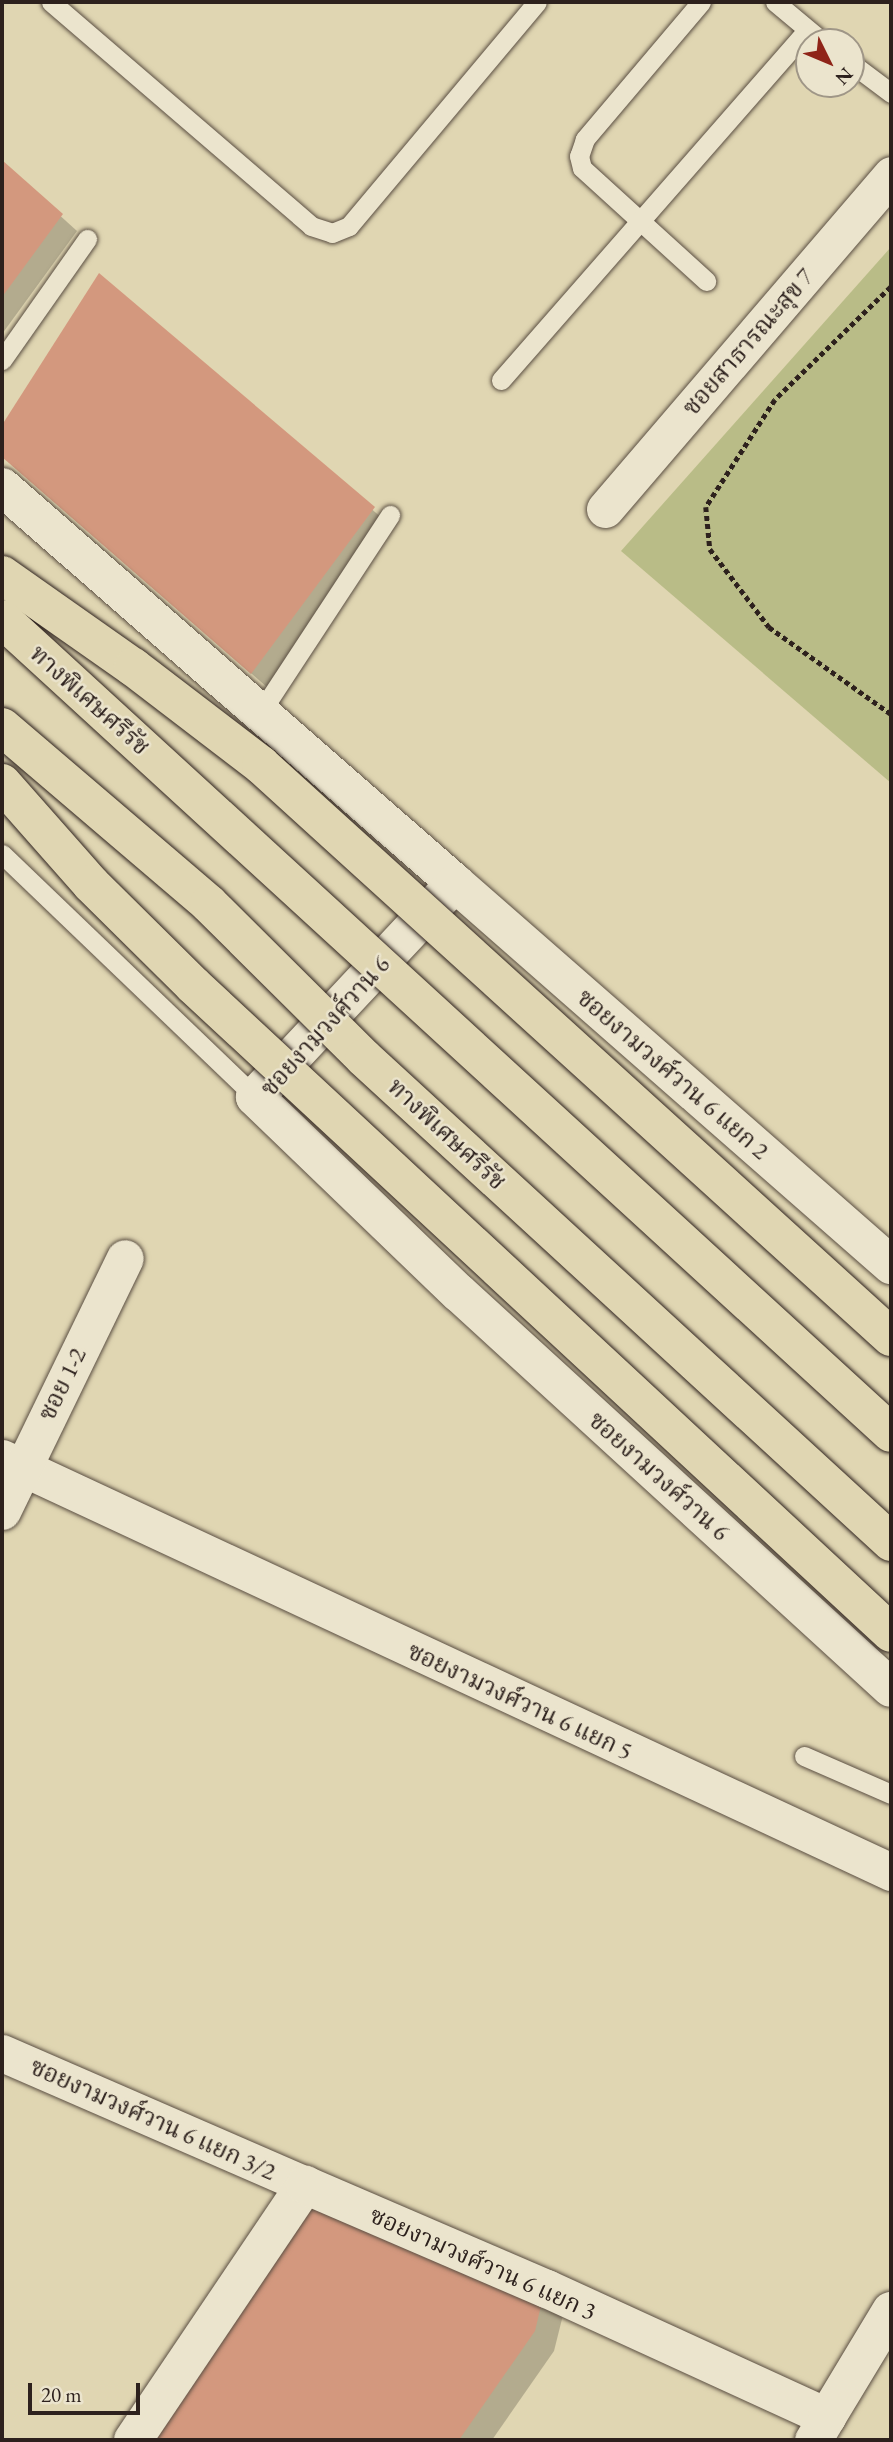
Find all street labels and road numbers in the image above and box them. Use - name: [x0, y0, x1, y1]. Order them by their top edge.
- street label: ซอยสาธารณะสุข 7: [676, 263, 820, 421]
- street label: ทางพิเศษศรีรัช: [24, 639, 156, 761]
- street label: ซอยงามวงศ์วาน 6: [254, 950, 396, 1102]
- street label: ซอยงามวงศ์วาน 6 แยก 2: [571, 983, 775, 1165]
- street label: ทางพิเศษศรีรัช: [382, 1072, 512, 1196]
- street label: ซอย 1-2: [32, 1343, 92, 1425]
- street label: ซอยงามวงศ์วาน 6: [583, 1405, 735, 1547]
- street label: ซอยงามวงศ์วาน 6 แยก 5: [403, 1636, 637, 1766]
- street label: ซอยงามวงศ์วาน 6 แยก 3/2: [26, 2052, 280, 2186]
- street label: ซอยงามวงศ์วาน 6 แยก 3: [365, 2200, 601, 2326]

